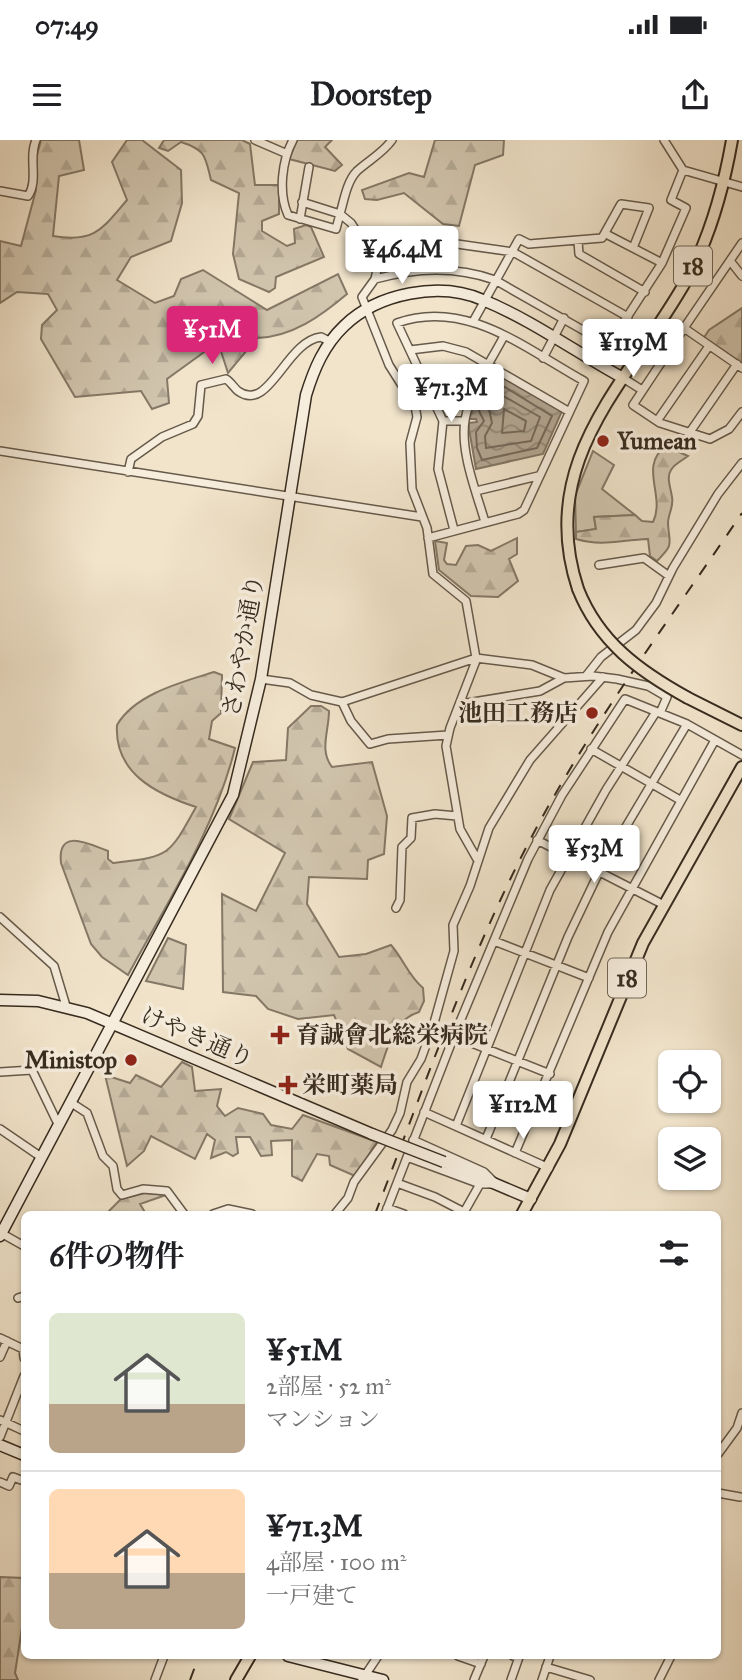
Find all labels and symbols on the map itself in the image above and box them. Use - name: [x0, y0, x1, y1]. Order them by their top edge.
- pin: ¥46.4M: [345, 226, 459, 286]
- road number: 18: [674, 246, 712, 286]
- pin: ¥51M: [171, 306, 253, 366]
- pin: ¥119M: [584, 320, 682, 379]
- pin: ¥71.3M: [394, 364, 508, 424]
- place label: Yumean: [616, 426, 697, 456]
- marker: Yumean: [595, 433, 611, 449]
- street label: さわやか通り: [216, 572, 270, 720]
- place label: 池田工務店: [458, 698, 578, 728]
- marker: 池田工務店: [584, 705, 600, 721]
- pin: ¥53M: [553, 826, 635, 885]
- road number: 18: [608, 958, 646, 998]
- street label: けやき通り: [136, 1000, 258, 1074]
- place label: 育誠會北総栄病院: [296, 1020, 488, 1050]
- marker: 育誠會北総栄病院: [270, 1025, 290, 1045]
- place label: Ministop: [25, 1045, 117, 1075]
- marker: Ministop: [123, 1052, 139, 1068]
- place label: 栄町薬局: [302, 1070, 398, 1100]
- marker: 栄町薬局: [280, 1077, 296, 1093]
- pin: ¥112M: [474, 1082, 572, 1141]

